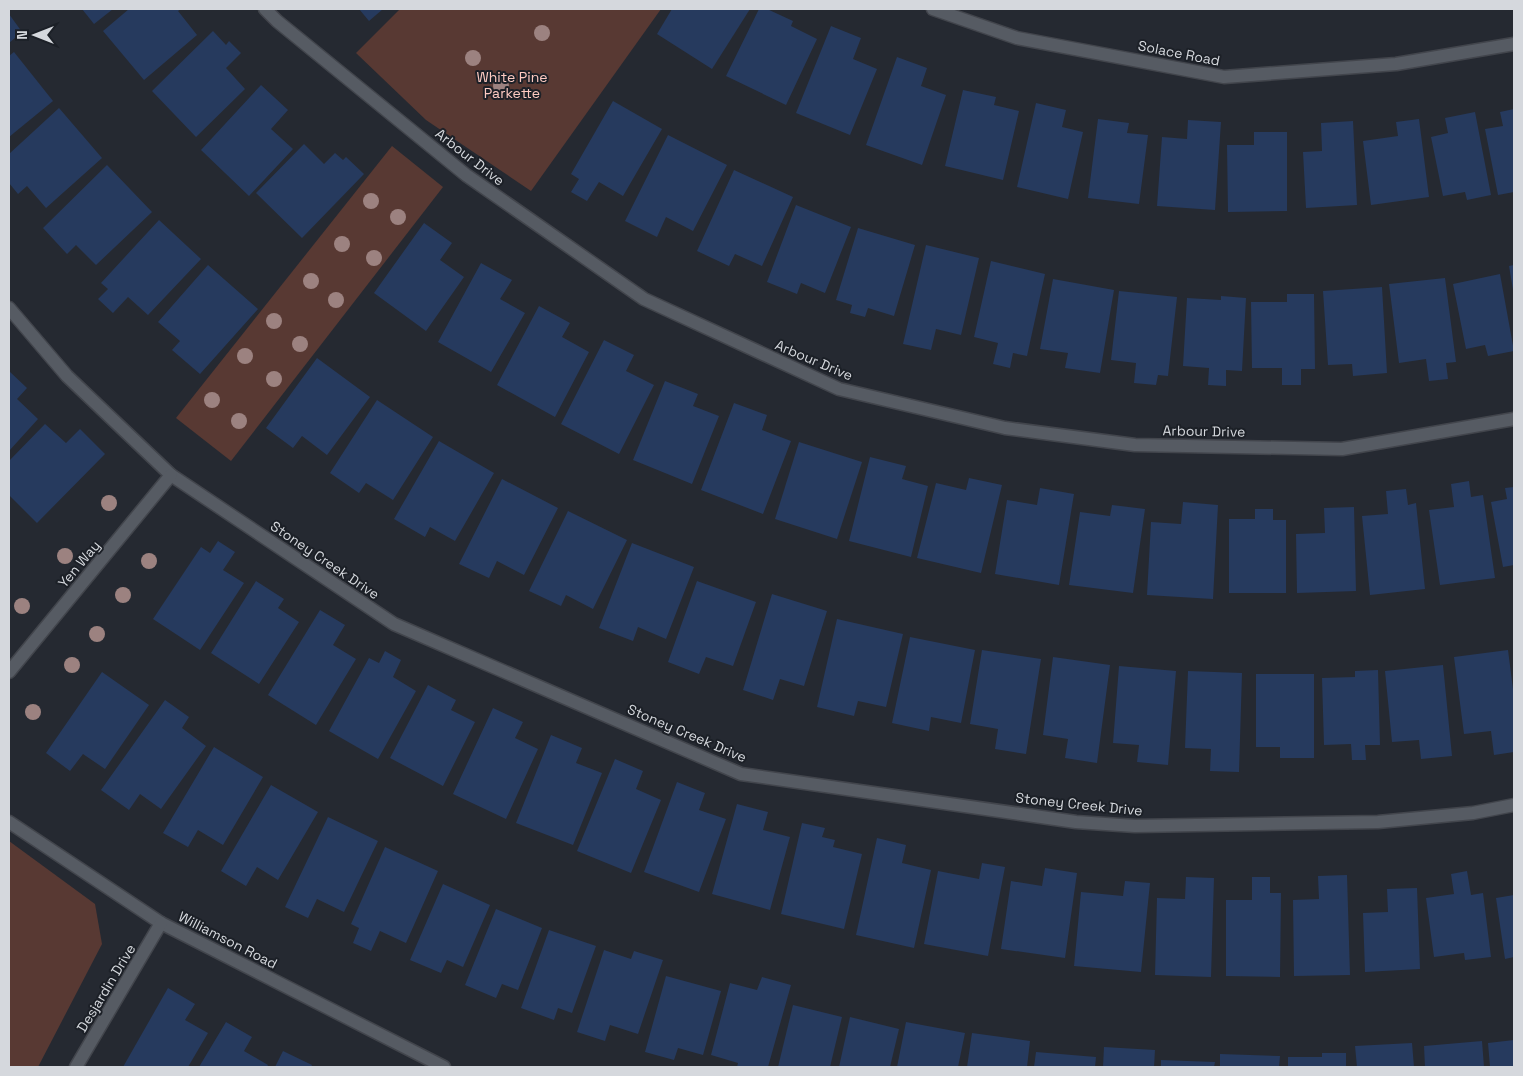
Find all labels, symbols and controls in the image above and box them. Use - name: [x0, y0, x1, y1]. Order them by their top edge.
- north arrow: [10, 10, 60, 60]
- text: N: [13, 30, 31, 40]
- street label: Solace Road: [1136, 36, 1222, 70]
- park label: White Pine Parkette: [476, 68, 548, 102]
- street label: Arbour Drive: [432, 124, 508, 190]
- street label: Arbour Drive: [772, 336, 856, 384]
- street label: Arbour Drive: [1162, 421, 1246, 441]
- street label: Stoney Creek Drive: [267, 517, 383, 603]
- street label: Yen Way: [54, 537, 104, 591]
- street label: Stoney Creek Drive: [625, 700, 749, 766]
- street label: Stoney Creek Drive: [1015, 788, 1143, 820]
- street label: Williamson Road: [176, 907, 280, 973]
- street label: Desjardin Drive: [73, 941, 139, 1035]

